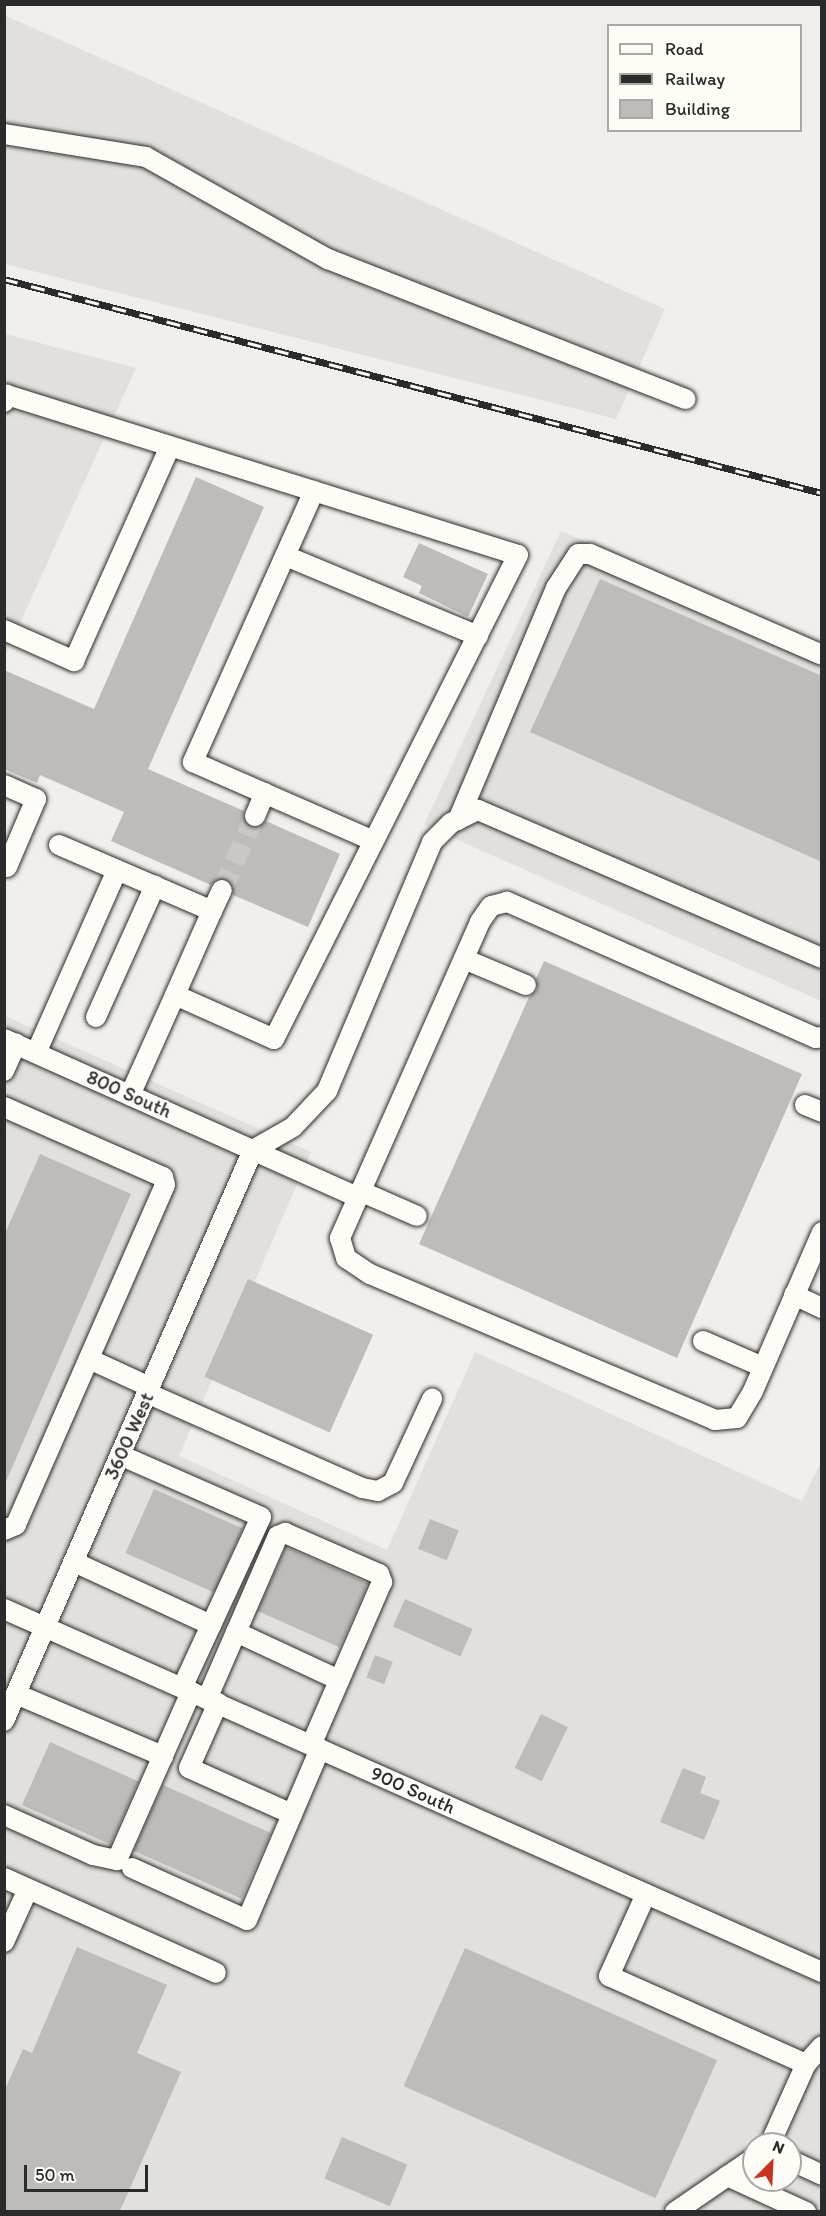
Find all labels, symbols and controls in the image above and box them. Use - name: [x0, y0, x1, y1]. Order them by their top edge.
- legend: [607, 24, 802, 132]
- text: Road: [665, 38, 704, 60]
- text: Railway: [665, 68, 725, 90]
- text: Building: [665, 98, 730, 120]
- street label: 800 South: [83, 1065, 175, 1123]
- street label: 3600 West: [99, 1389, 159, 1483]
- street label: 900 South: [367, 1761, 459, 1819]
- north arrow: [742, 2132, 802, 2192]
- text: N: [770, 2136, 788, 2158]
- scale bar: [27, 2153, 152, 2191]
- text: 50 m: [35, 2164, 75, 2186]

